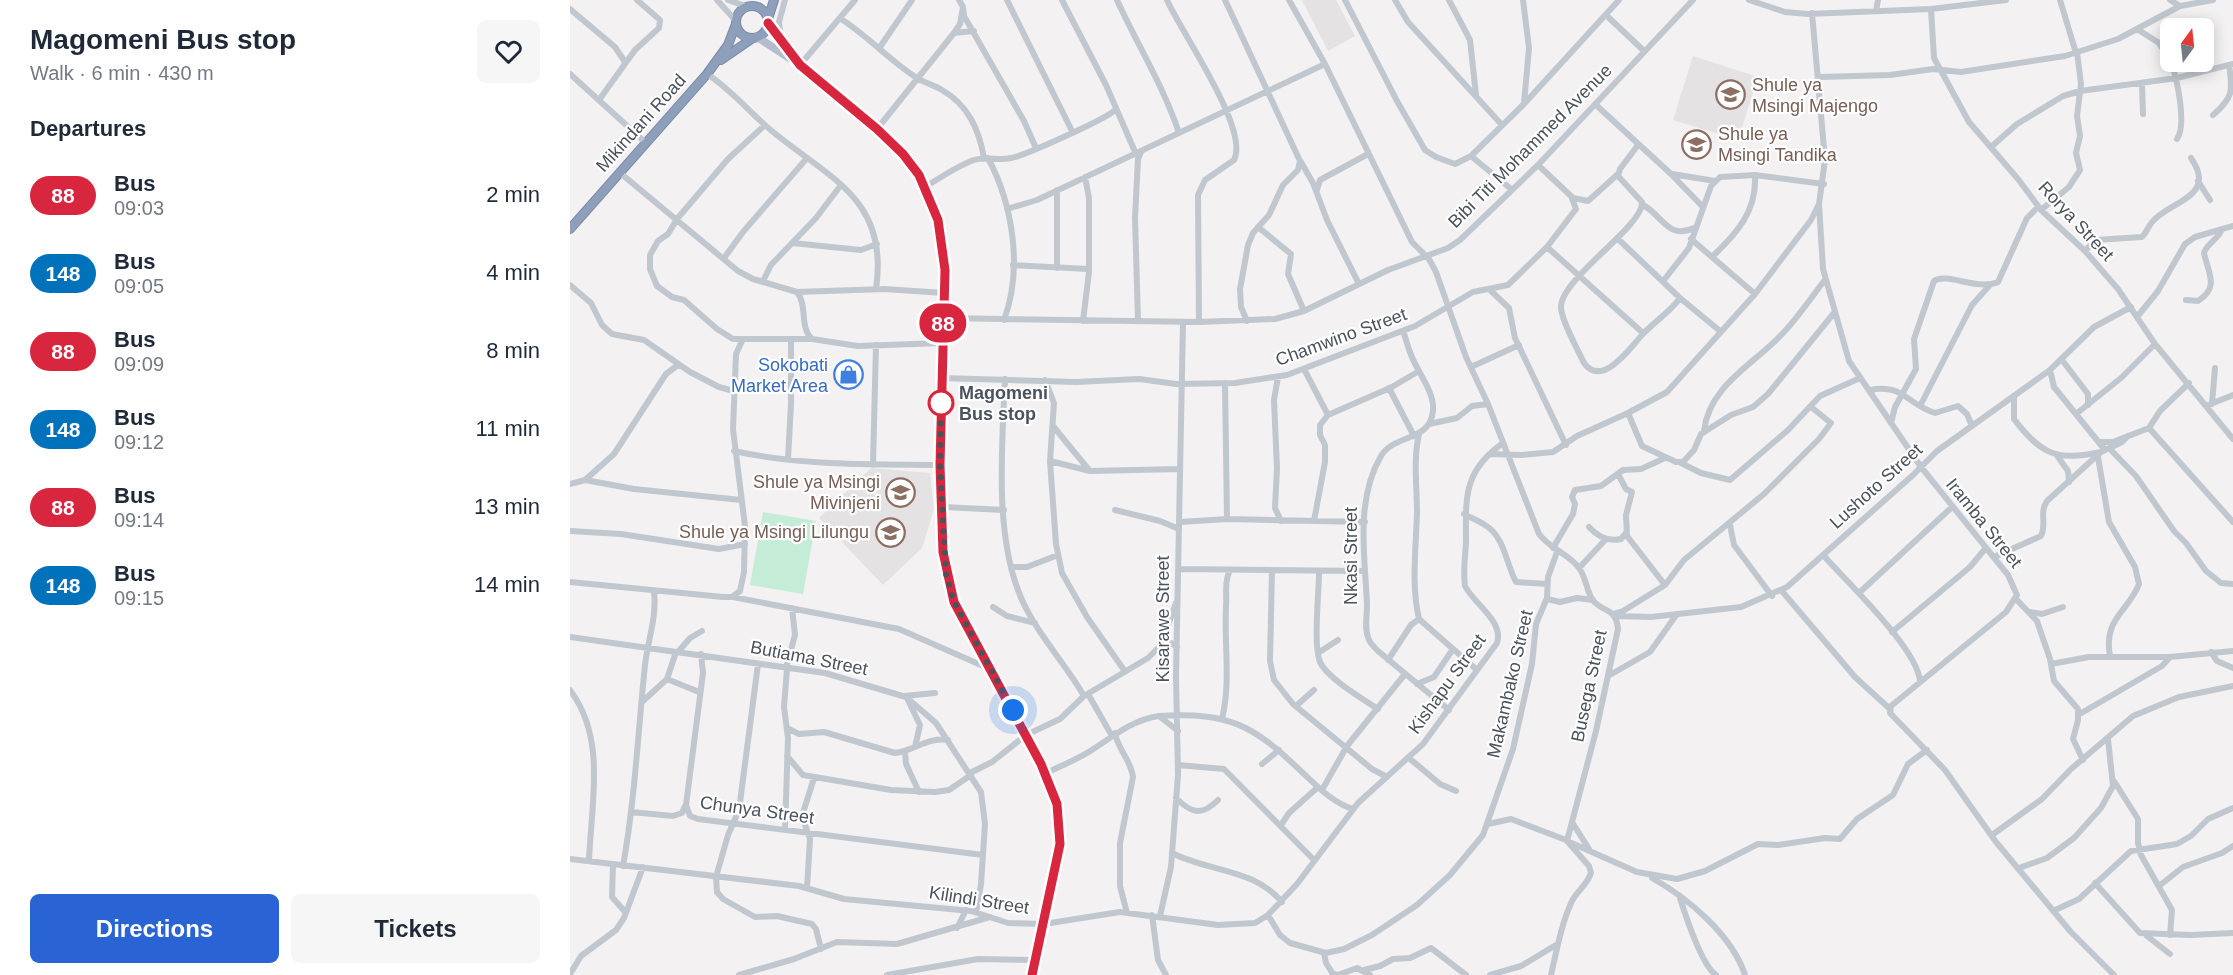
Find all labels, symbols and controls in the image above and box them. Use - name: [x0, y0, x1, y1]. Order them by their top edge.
- north arrow: [2160, 18, 2214, 72]
- map controls: [2160, 18, 2214, 72]
- button: heart: [477, 20, 540, 83]
- text: Magomeni Bus stop: [30, 24, 296, 55]
- street label: Bibi Titi Mohammed Avenue: [1444, 60, 1616, 232]
- text: Walk · 6 min · 430 m: [30, 62, 214, 84]
- street label: Mikindani Road: [592, 70, 690, 176]
- place label: Shule ya Msingi Majengo: [1752, 75, 1878, 116]
- school or university icon: Shule ya Msingi Majengo: [1715, 79, 1747, 111]
- text: Departures: [30, 116, 146, 141]
- place label: Shule ya Msingi Tandika: [1718, 124, 1838, 165]
- school or university icon: Shule ya Msingi Tandika: [1681, 128, 1713, 160]
- text: Bus: [114, 171, 156, 196]
- street label: Rorya Street: [2034, 177, 2118, 265]
- text: 2 min: [486, 182, 540, 207]
- text: 88: [51, 184, 75, 207]
- text: 09:03: [114, 197, 164, 219]
- text: Bus: [114, 249, 156, 274]
- text: 4 min: [486, 260, 540, 285]
- text: 148: [45, 262, 81, 285]
- text: 09:05: [114, 275, 164, 297]
- line badge: 88: [916, 304, 970, 342]
- street label: Chamwino Street: [1273, 304, 1409, 370]
- text: 88: [931, 312, 955, 335]
- text: Bus: [114, 327, 156, 352]
- text: 8 min: [486, 338, 540, 363]
- text: 88: [51, 340, 75, 363]
- text: 09:09: [114, 353, 164, 375]
- place label: Sokobati Market Area: [731, 355, 829, 396]
- shop icon: Sokobati Market Area: [833, 359, 865, 391]
- place label: Magomeni Bus stop: [959, 383, 1048, 424]
- marker: Magomeni Bus stop: [928, 390, 954, 416]
- text: Bus: [114, 405, 156, 430]
- text: 11 min: [476, 416, 540, 441]
- text: 148: [45, 418, 81, 441]
- text: 09:12: [114, 431, 164, 453]
- street label: Lushoto Street: [1826, 439, 1926, 533]
- place label: Shule ya Msingi Mivinjeni: [753, 472, 880, 513]
- street label: Iramba Street: [1942, 474, 2026, 572]
- school or university icon: Shule ya Msingi Mivinjeni: [885, 476, 917, 508]
- text: Bus: [114, 483, 156, 508]
- text: 13 min: [474, 494, 540, 519]
- text: 88: [51, 496, 75, 519]
- street label: Nkasi Street: [1341, 507, 1361, 605]
- text: 09:14: [114, 509, 164, 531]
- school or university icon: Shule ya Msingi Lilungu: [874, 516, 906, 548]
- place label: Shule ya Msingi Lilungu: [679, 522, 869, 542]
- street label: Kisarawe Street: [1153, 555, 1173, 683]
- text: Bus: [114, 561, 156, 586]
- text: 14 min: [474, 572, 540, 597]
- text: 148: [45, 574, 81, 597]
- text: 09:15: [114, 587, 164, 609]
- street label: Makambako Street: [1483, 608, 1537, 760]
- street label: Busega Street: [1567, 628, 1611, 744]
- street label: Kishapu Street: [1404, 630, 1490, 738]
- street label: Butiama Street: [749, 637, 869, 679]
- your location: [998, 695, 1028, 725]
- street label: Chunya Street: [699, 792, 815, 828]
- street label: Kilindi Street: [928, 882, 1030, 918]
- button: Directions: [30, 894, 279, 963]
- button: Tickets: [291, 894, 540, 963]

